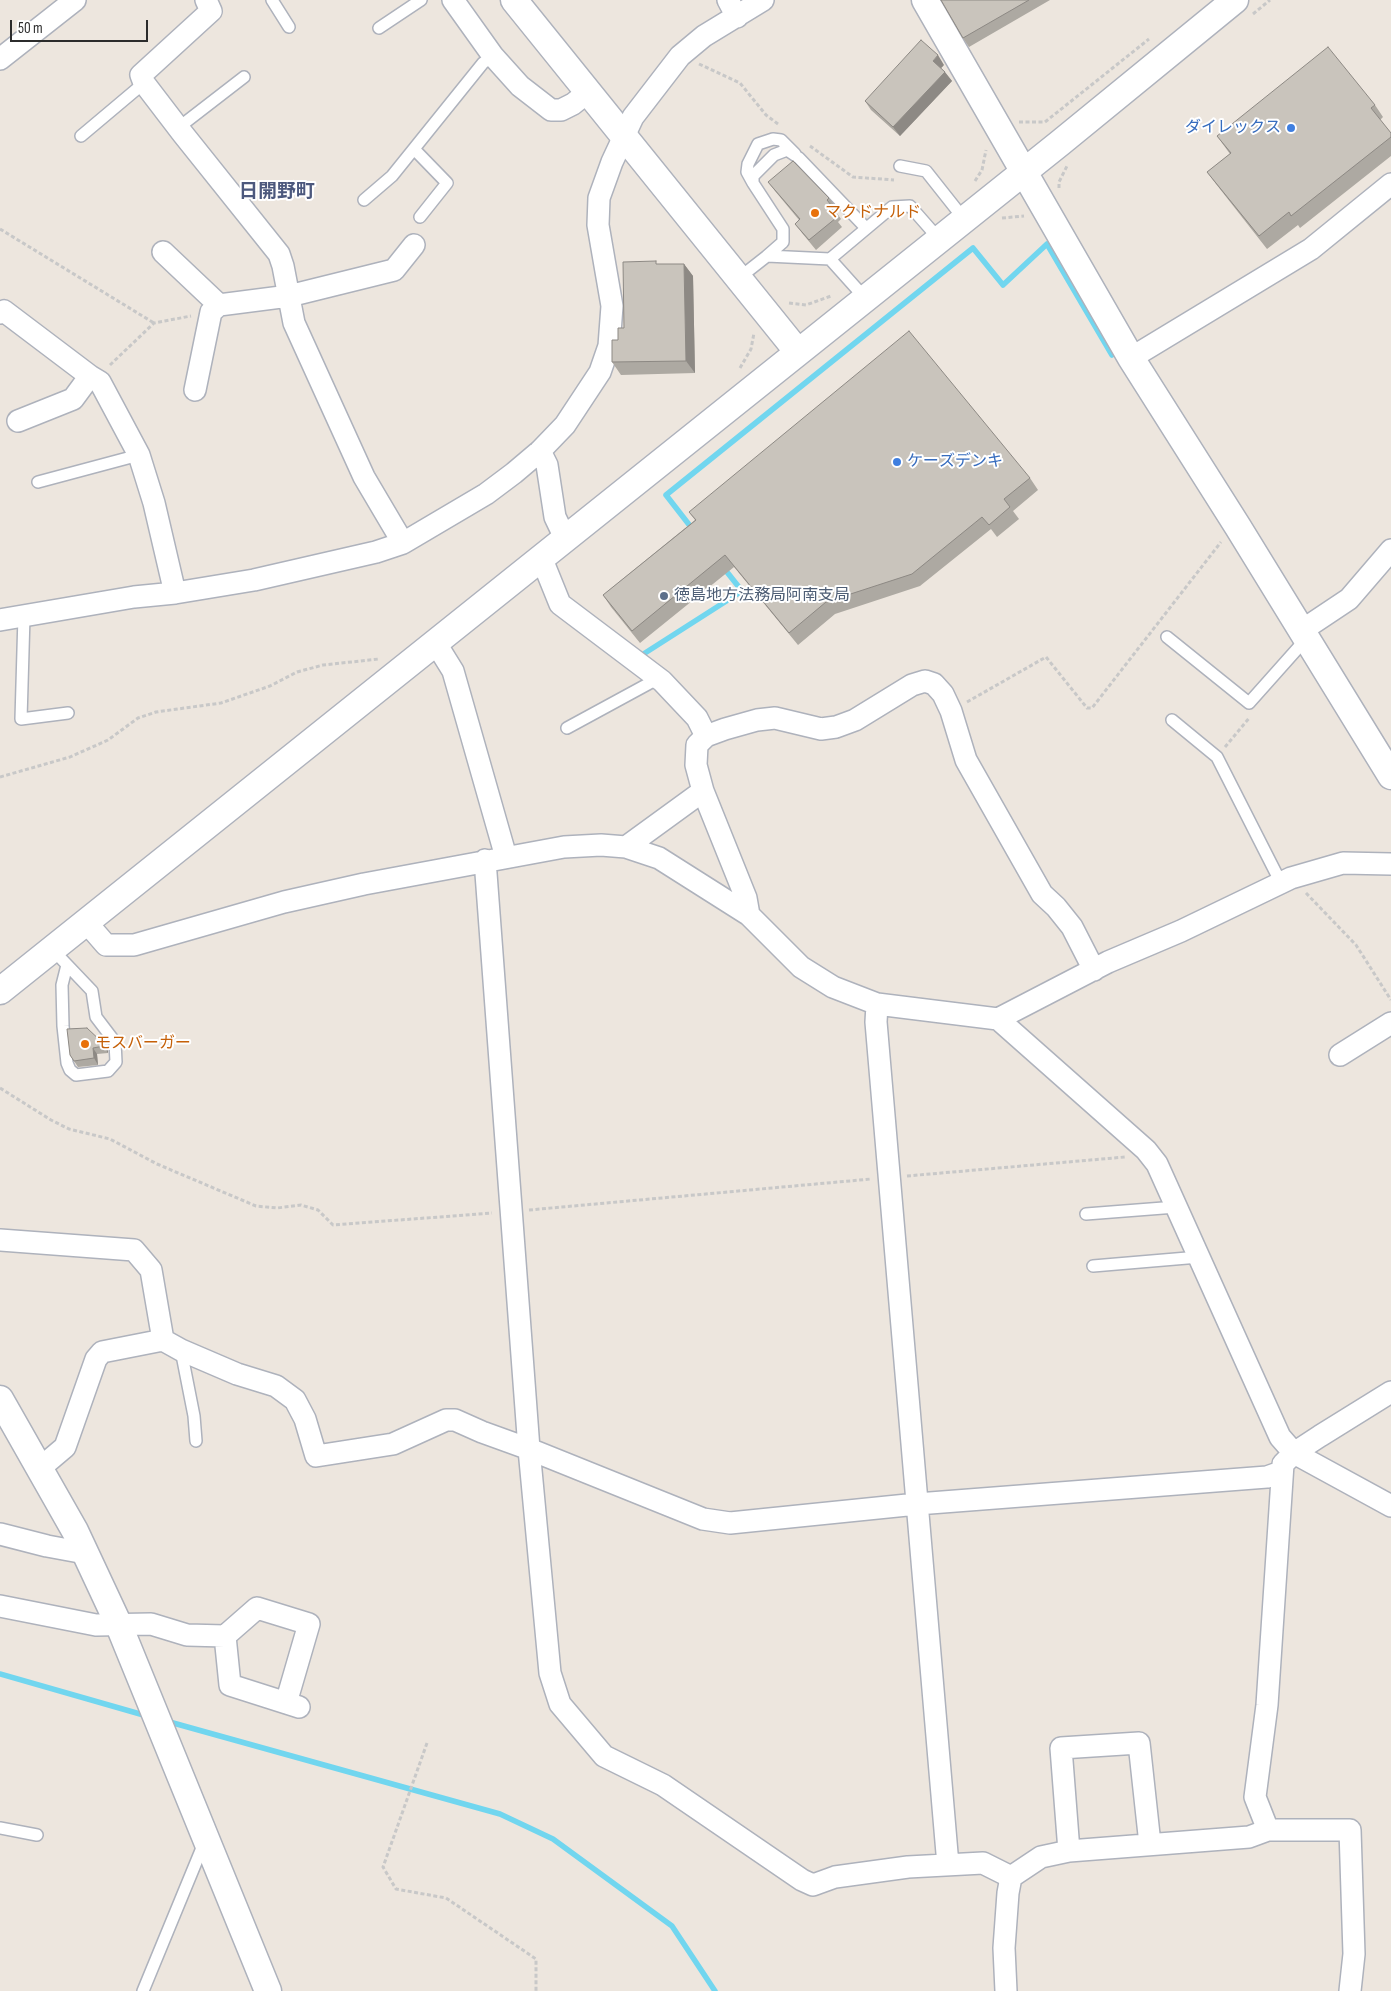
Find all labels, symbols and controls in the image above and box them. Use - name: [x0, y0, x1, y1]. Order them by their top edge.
- scale bar: [12, 10, 150, 42]
- text: 50 m: [18, 19, 43, 38]
- place label: ダイレックス: [1185, 118, 1281, 138]
- marker: ダイレックス: [1285, 122, 1297, 134]
- district label: 日開野町: [239, 181, 315, 203]
- place label: マクドナルド: [825, 203, 921, 223]
- marker: マクドナルド: [809, 207, 821, 219]
- place label: ケーズデンキ: [907, 452, 1003, 472]
- marker: ケーズデンキ: [891, 456, 903, 468]
- place label: 徳島地方法務局阿南支局: [674, 586, 850, 606]
- marker: 徳島地方法務局阿南支局: [658, 590, 670, 602]
- place label: モスバーガー: [95, 1034, 191, 1054]
- marker: モスバーガー: [79, 1038, 91, 1050]

